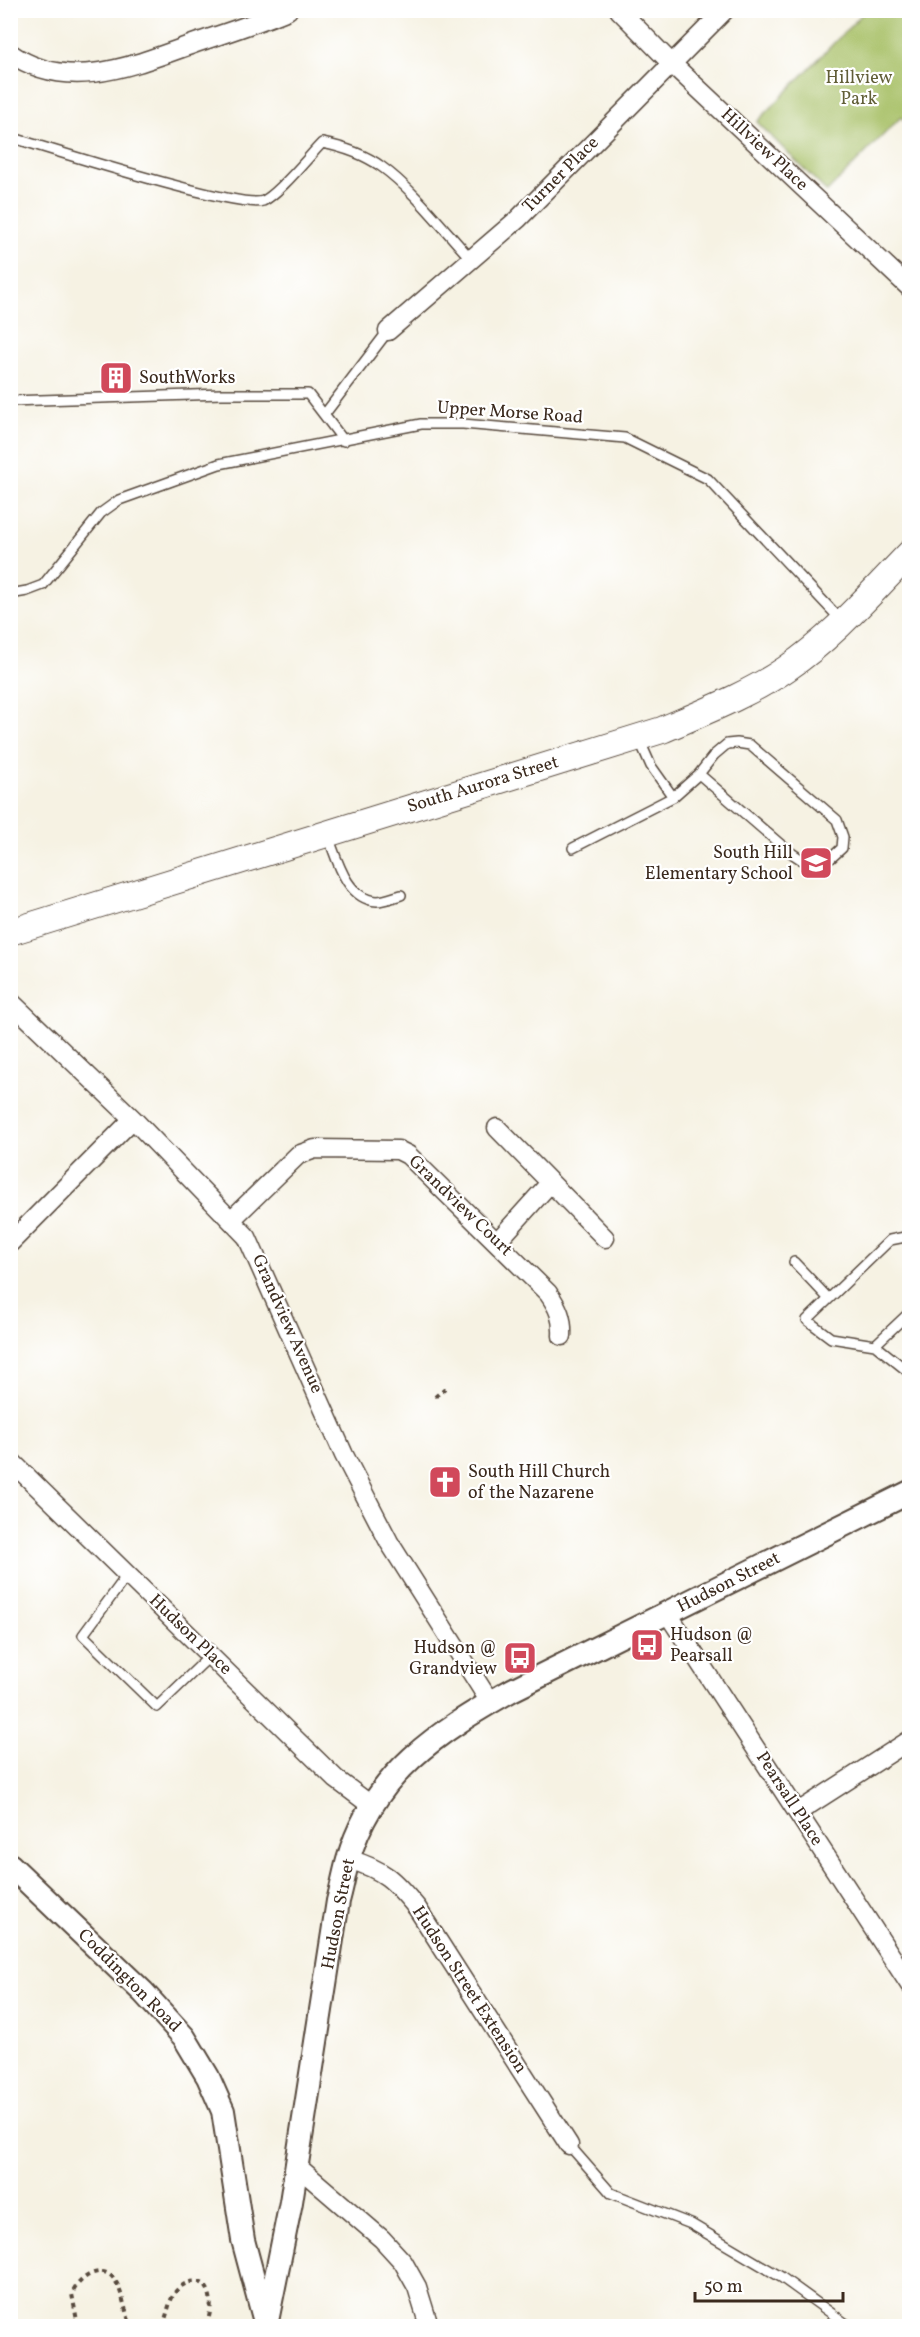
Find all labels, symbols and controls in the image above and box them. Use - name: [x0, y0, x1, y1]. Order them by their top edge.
- park label: Hillview Park: [826, 66, 893, 112]
- street label: Hillview Place: [715, 103, 813, 197]
- street label: Turner Place: [517, 131, 605, 219]
- building icon: SouthWorks: [98, 360, 134, 396]
- place label: SouthWorks: [139, 366, 236, 391]
- street label: Upper Morse Road: [436, 395, 584, 431]
- street label: South Aurora Street: [404, 750, 562, 820]
- place label: South Hill Elementary School: [645, 841, 793, 887]
- school or university icon: South Hill Elementary School: [798, 845, 834, 881]
- street label: Grandview Court: [402, 1150, 518, 1262]
- street label: Grandview Avenue: [245, 1251, 329, 1397]
- place label: South Hill Church of the Nazarene: [468, 1460, 610, 1506]
- church icon: South Hill Church of the Nazarene: [427, 1464, 463, 1500]
- street label: Hudson Street: [673, 1546, 785, 1620]
- street label: Hudson Place: [143, 1589, 237, 1681]
- place label: Hudson @ Pearsall: [670, 1623, 753, 1669]
- bus stop icon: Hudson @ Pearsall: [629, 1627, 665, 1663]
- place label: Hudson @ Grandview: [409, 1636, 497, 1682]
- bus stop icon: Hudson @ Grandview: [502, 1640, 538, 1676]
- street label: Pearsall Place: [749, 1747, 829, 1851]
- street label: Hudson Street: [316, 1856, 362, 1972]
- street label: Hudson Street Extension: [405, 1901, 533, 2079]
- street label: Coddington Road: [71, 1923, 187, 2039]
- scale bar: [695, 2265, 844, 2303]
- text: 50 m: [704, 2275, 743, 2300]

